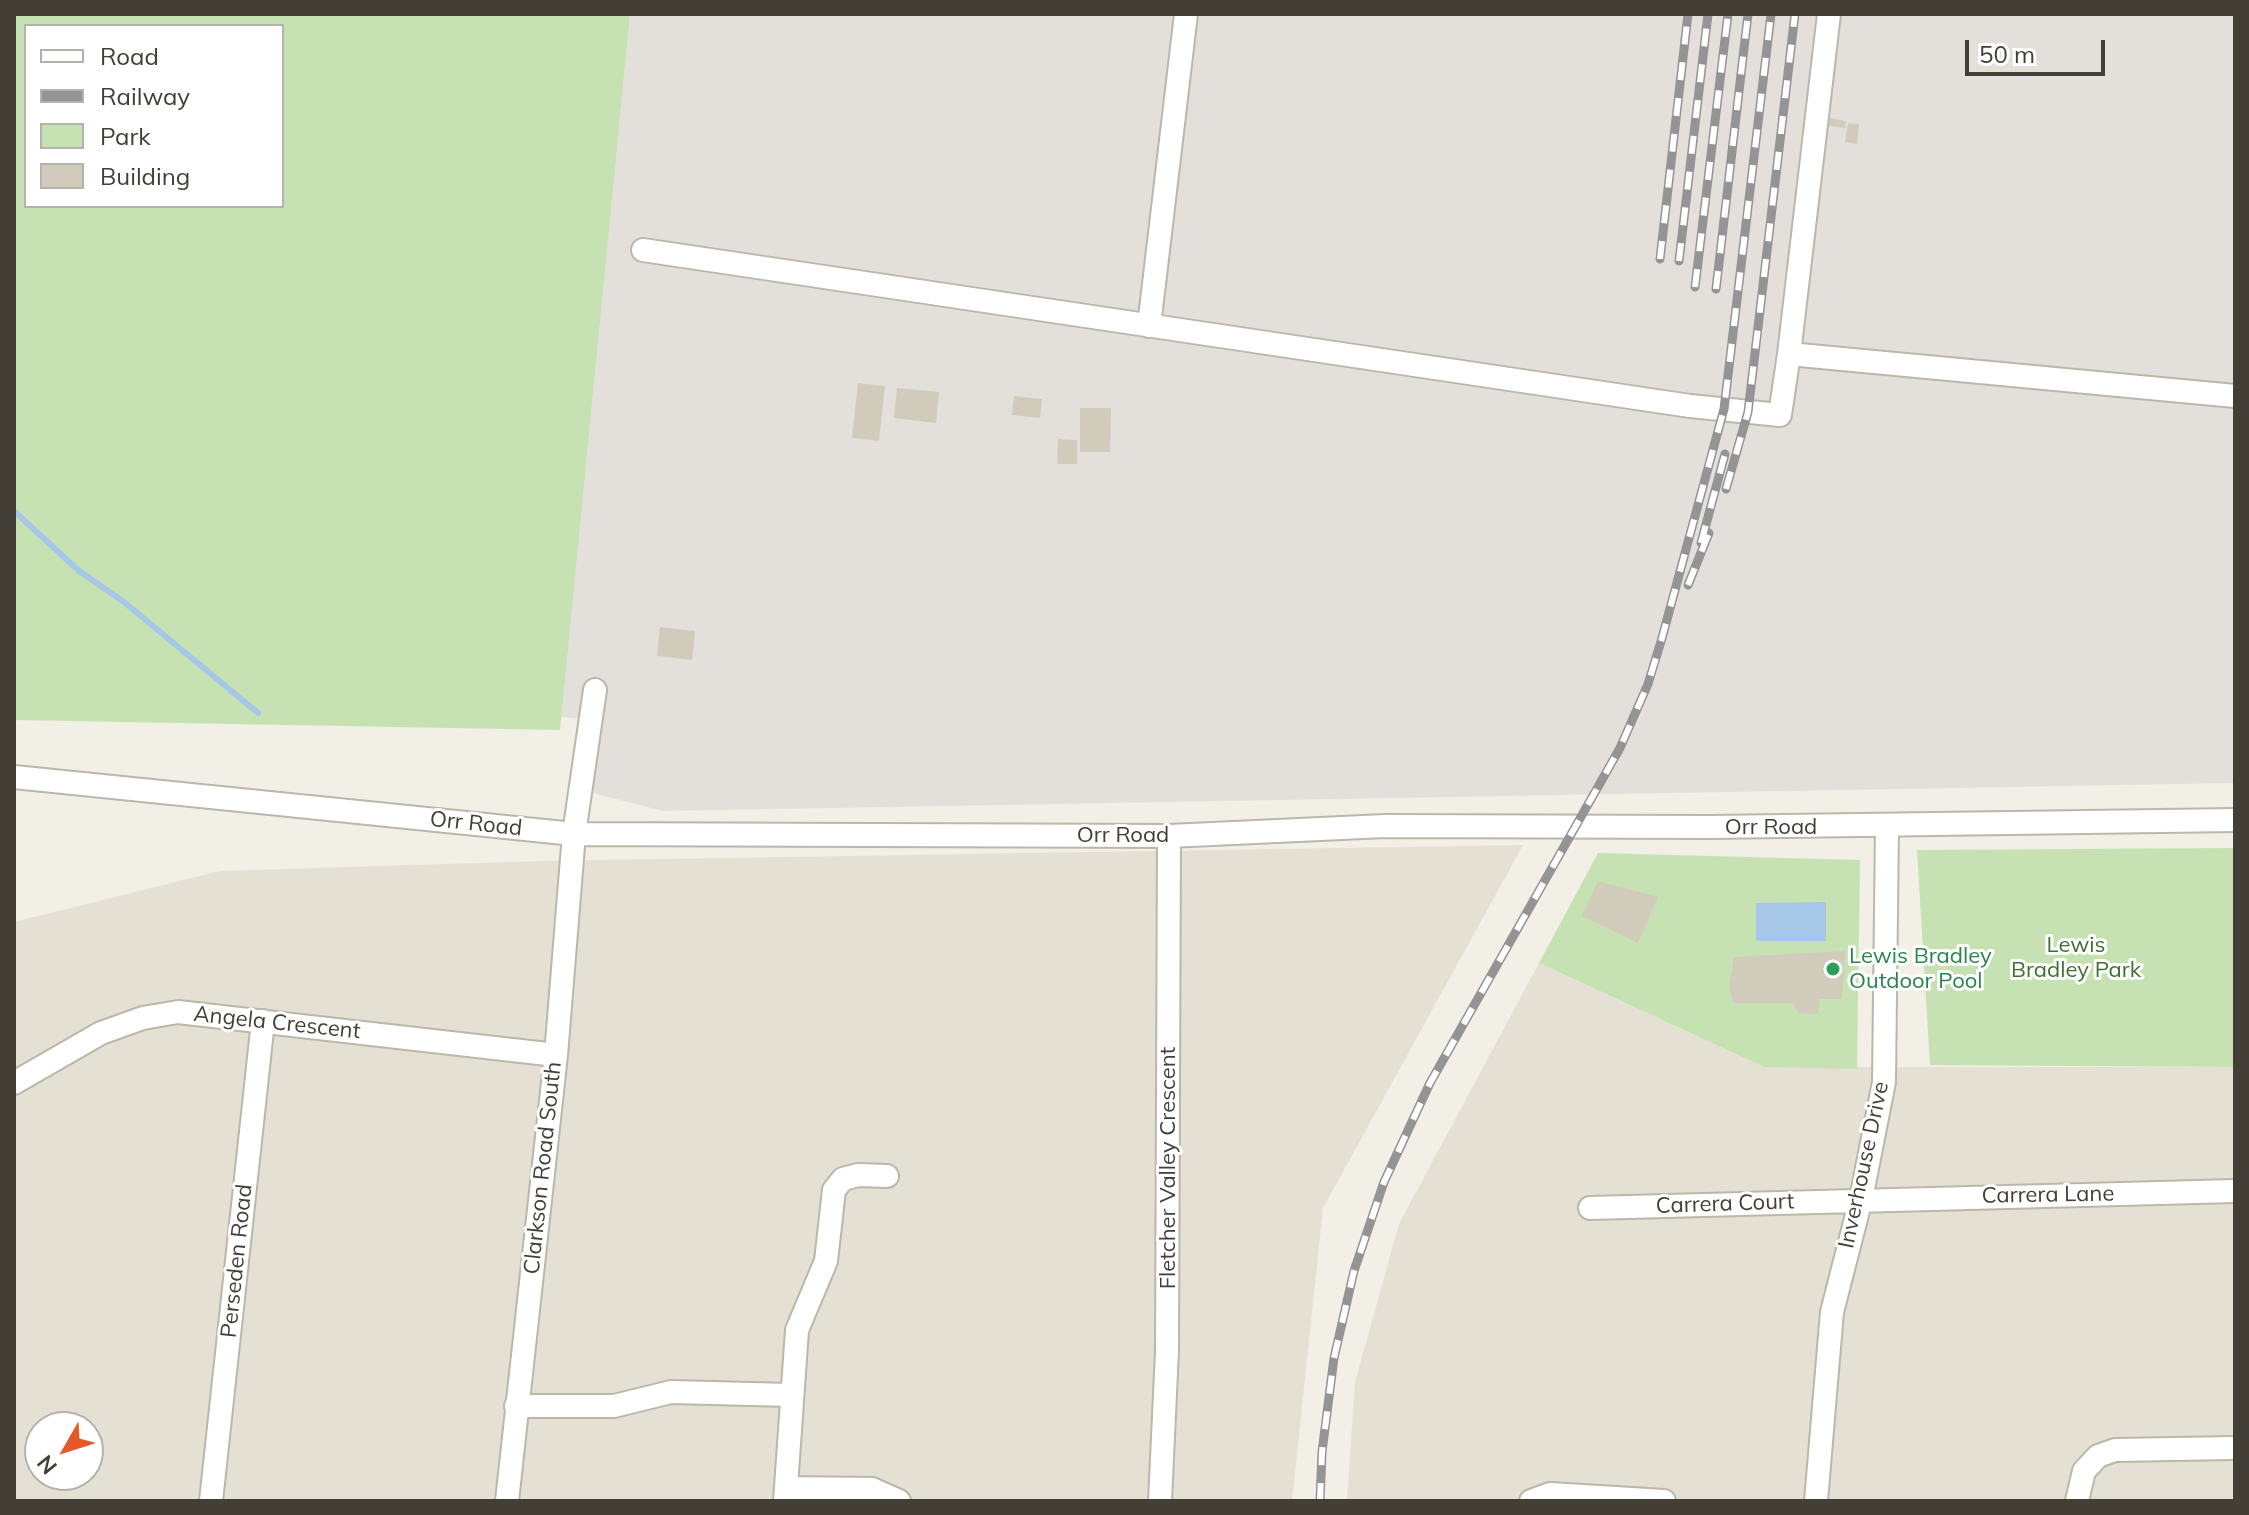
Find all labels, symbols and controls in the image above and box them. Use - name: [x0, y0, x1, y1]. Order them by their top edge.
- legend: [24, 24, 284, 208]
- scale bar: [1969, 24, 2109, 74]
- text: 50 m: [1979, 39, 2035, 69]
- text: Road: [100, 41, 159, 71]
- text: Railway: [100, 81, 190, 111]
- text: Park: [100, 121, 151, 151]
- text: Building: [100, 161, 190, 191]
- street label: Orr Road: [429, 806, 523, 842]
- street label: Orr Road: [1725, 814, 1817, 840]
- street label: Orr Road: [1077, 822, 1169, 848]
- park label: Lewis Bradley Park: [2011, 932, 2141, 984]
- place label: Lewis Bradley Outdoor Pool: [1849, 943, 1992, 994]
- marker: Lewis Bradley Outdoor Pool: [1824, 960, 1842, 978]
- street label: Angela Crescent: [192, 1001, 362, 1045]
- street label: Fletcher Valley Crescent: [1155, 1047, 1181, 1289]
- street label: Clarkson Road South: [519, 1060, 567, 1276]
- street label: Inverhouse Drive: [1833, 1079, 1895, 1251]
- street label: Carrera Lane: [1982, 1181, 2114, 1209]
- street label: Perseden Road: [216, 1183, 258, 1339]
- street label: Carrera Court: [1655, 1188, 1795, 1220]
- north arrow: [24, 1411, 104, 1491]
- text: N: [31, 1450, 63, 1480]

